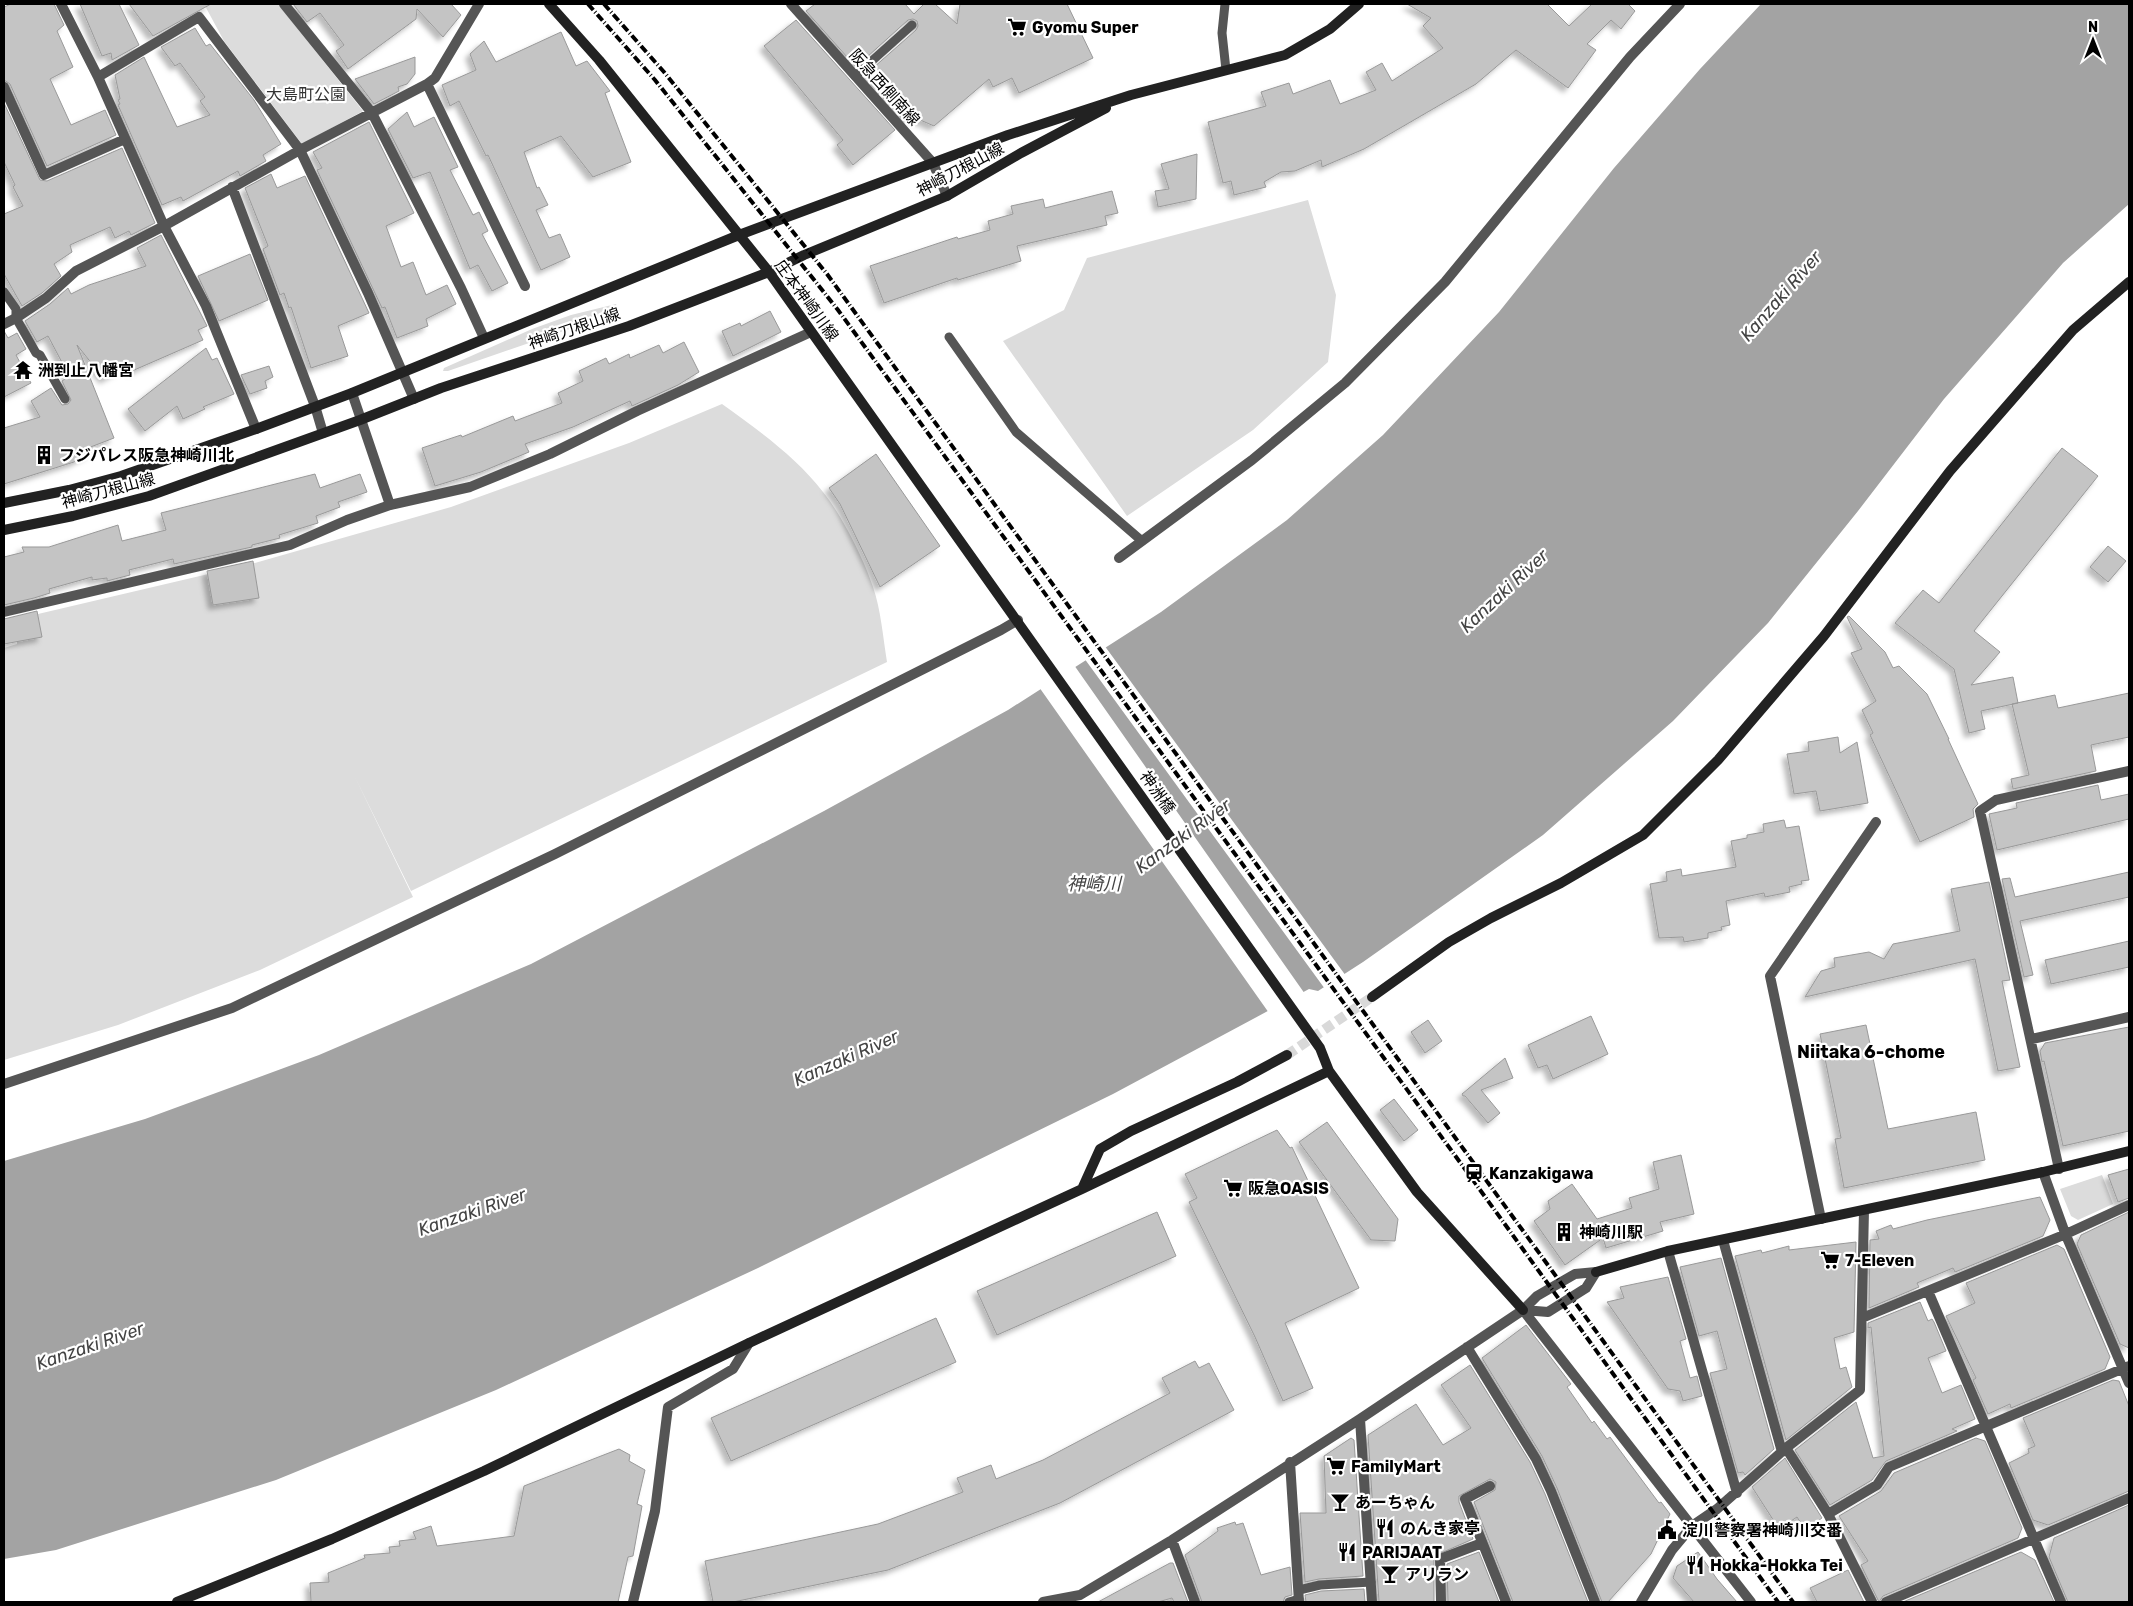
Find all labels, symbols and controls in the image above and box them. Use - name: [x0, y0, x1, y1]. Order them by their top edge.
- north arrow: [2068, 15, 2118, 65]
- supermarket icon: Gyomu Super: [1006, 16, 1028, 38]
- place label: Gyomu Super: [1032, 18, 1139, 37]
- text: N: [2088, 19, 2098, 36]
- street label: 阪急西側南線: [845, 45, 924, 129]
- park label: 大島町公園: [266, 85, 346, 104]
- street label: 神崎刀根山線: [913, 139, 1007, 200]
- water label: Kanzaki River: [1736, 245, 1827, 346]
- street label: 庄本神崎川線: [771, 256, 842, 345]
- street label: 神崎刀根山線: [526, 304, 623, 353]
- temple icon: 洲到止八幡宮: [12, 359, 34, 381]
- place label: 洲到止八幡宮: [38, 361, 134, 380]
- building icon: フジパレス阪急神崎川北: [33, 444, 55, 466]
- place label: フジパレス阪急神崎川北: [59, 446, 234, 465]
- street label: 神崎刀根山線: [59, 469, 157, 512]
- water label: Kanzaki River: [1455, 544, 1553, 637]
- street label: 神洲橋: [1136, 767, 1179, 817]
- water label: Kanzaki River: [1131, 793, 1236, 878]
- water label: 神崎川: [1067, 873, 1123, 895]
- water label: Kanzaki River: [790, 1025, 903, 1091]
- district label: Niitaka 6-chome: [1797, 1041, 1945, 1063]
- station icon: Kanzakigawa: [1463, 1162, 1485, 1184]
- place label: Kanzakigawa: [1489, 1164, 1593, 1183]
- supermarket icon: 阪急OASIS: [1222, 1177, 1244, 1199]
- place label: 阪急OASIS: [1248, 1179, 1329, 1198]
- water label: Kanzaki River: [415, 1183, 530, 1241]
- building icon: 神崎川駅: [1553, 1221, 1575, 1243]
- place label: 神崎川駅: [1579, 1223, 1643, 1242]
- supermarket icon: 7-Eleven: [1819, 1249, 1841, 1271]
- place label: 7-Eleven: [1845, 1251, 1914, 1270]
- water label: Kanzaki River: [33, 1317, 148, 1375]
- supermarket icon: FamilyMart: [1325, 1455, 1347, 1477]
- place label: FamilyMart: [1351, 1457, 1441, 1476]
- bar icon: あーちゃん: [1329, 1491, 1351, 1513]
- place label: あーちゃん: [1355, 1493, 1435, 1512]
- restaurant icon: のんき家亭: [1374, 1517, 1396, 1539]
- place label: のんき家亭: [1400, 1519, 1480, 1538]
- public building icon: 淀川警察署神崎川交番: [1656, 1519, 1678, 1541]
- place label: 淀川警察署神崎川交番: [1682, 1521, 1842, 1540]
- restaurant icon: PARIJAAT: [1336, 1541, 1358, 1563]
- place label: PARIJAAT: [1362, 1543, 1442, 1562]
- restaurant icon: Hokka-Hokka Tei: [1684, 1554, 1706, 1576]
- place label: Hokka-Hokka Tei: [1710, 1556, 1843, 1575]
- bar icon: アリラン: [1379, 1563, 1401, 1585]
- place label: アリラン: [1405, 1565, 1469, 1584]

